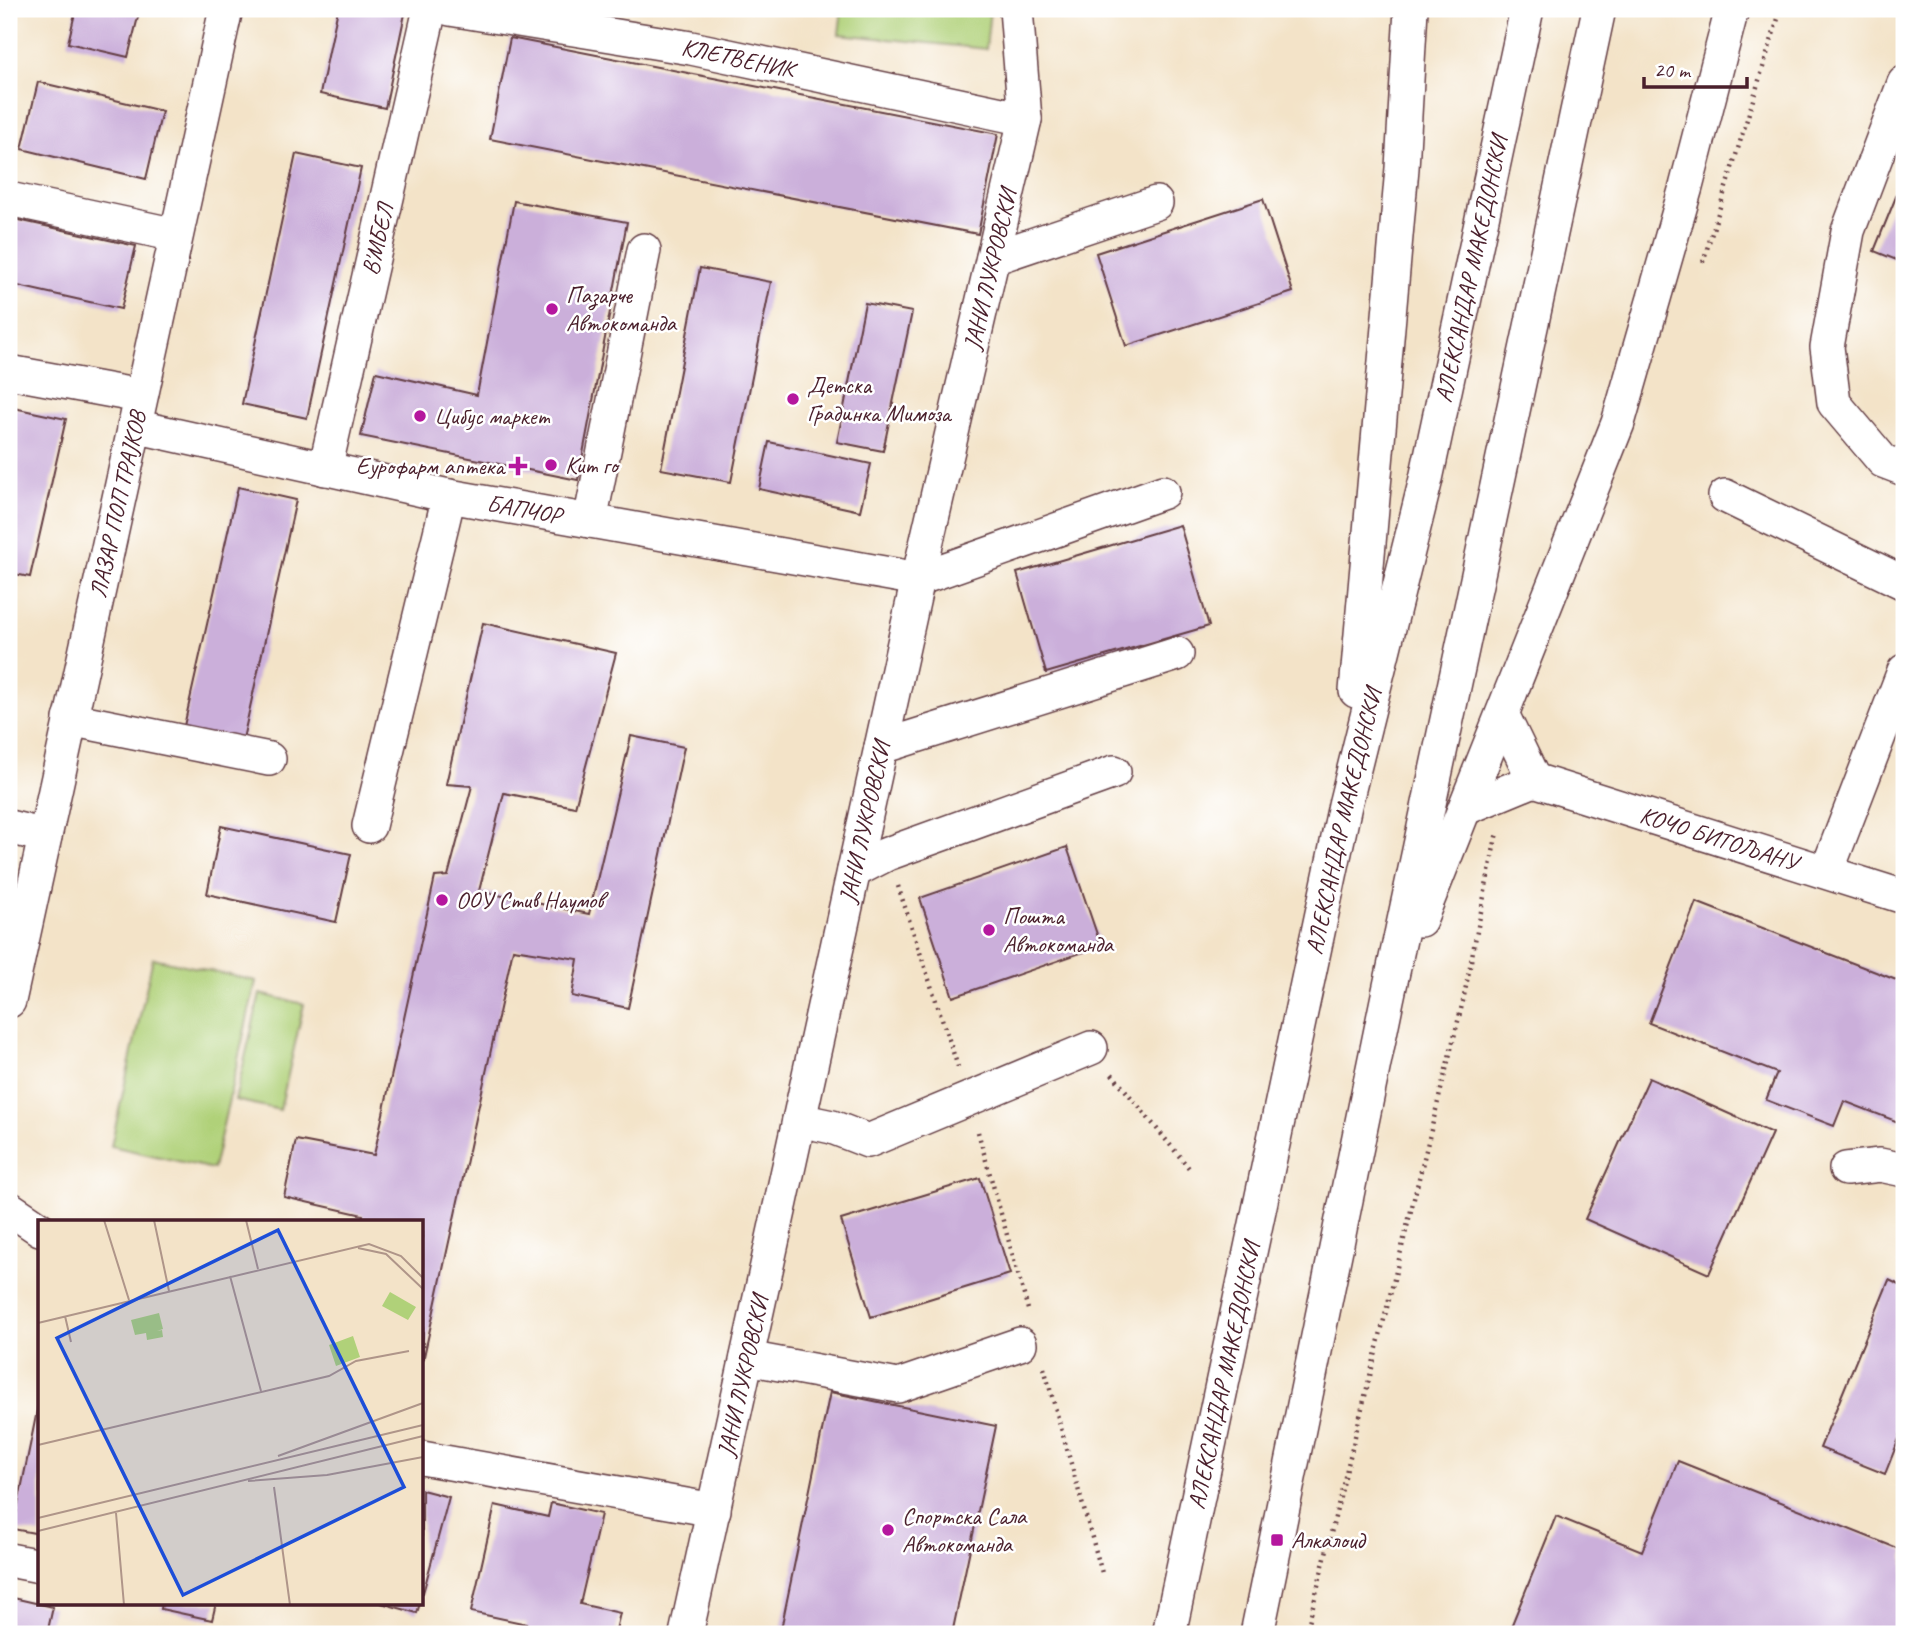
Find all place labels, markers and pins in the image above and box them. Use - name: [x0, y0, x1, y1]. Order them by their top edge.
- place label: Пазарче Автокоманда: [566, 280, 678, 338]
- marker: Пазарче Автокоманда: [544, 301, 560, 317]
- place label: Детска Градинка Мимоза: [807, 370, 953, 428]
- marker: Детска Градинка Мимоза: [785, 391, 801, 407]
- place label: Цибус маркет: [434, 401, 550, 431]
- marker: Цибус маркет: [412, 408, 428, 424]
- place label: Кит го: [565, 450, 620, 480]
- place label: Еурофарм аптека: [356, 451, 506, 481]
- marker: Кит го: [543, 457, 559, 473]
- marker: Еурофарм аптека: [510, 458, 526, 474]
- place label: ООУ Стив Наумов: [456, 885, 609, 915]
- marker: ООУ Стив Наумов: [434, 892, 450, 908]
- place label: Пошта Автокоманда: [1003, 901, 1115, 959]
- marker: Пошта Автокоманда: [981, 922, 997, 938]
- place label: Спортска Сала Автокоманда: [902, 1501, 1028, 1559]
- marker: Спортска Сала Автокоманда: [880, 1522, 896, 1538]
- place label: Алкалоид: [1291, 1525, 1367, 1555]
- marker: Алкалоид: [1269, 1532, 1285, 1548]

